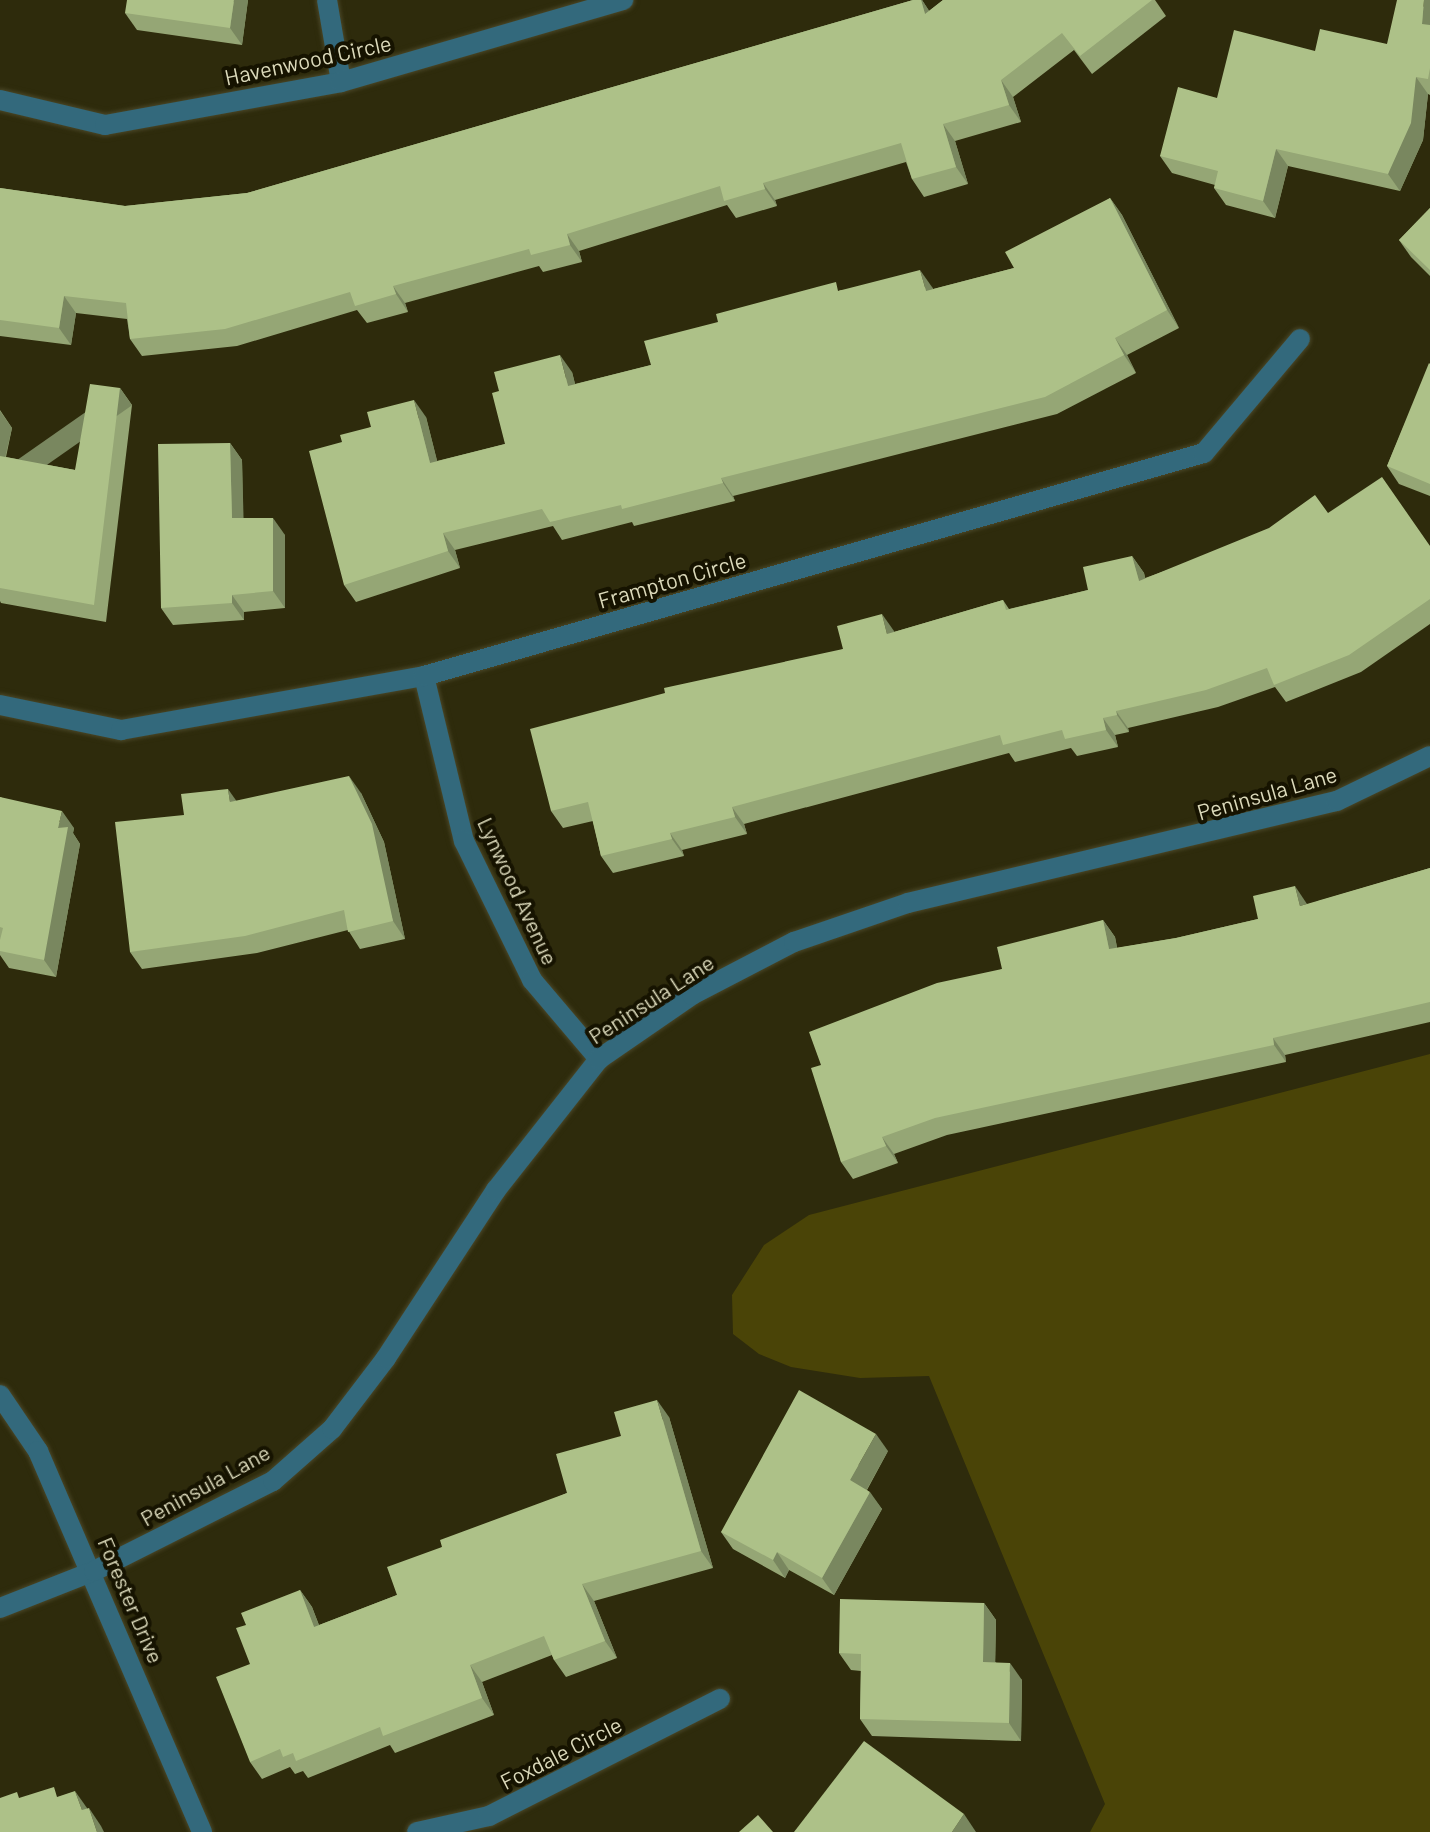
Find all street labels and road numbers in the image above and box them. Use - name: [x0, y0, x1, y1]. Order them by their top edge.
- street label: Havenwood Circle: [222, 29, 394, 91]
- street label: Frampton Circle: [595, 546, 749, 614]
- street label: Peninsula Lane: [1194, 760, 1340, 826]
- street label: Lynwood Avenue: [472, 813, 564, 969]
- street label: Peninsula Lane: [583, 949, 719, 1049]
- street label: Peninsula Lane: [136, 1439, 274, 1531]
- street label: Forester Drive: [93, 1533, 169, 1667]
- street label: Foxdale Circle: [496, 1711, 626, 1795]

